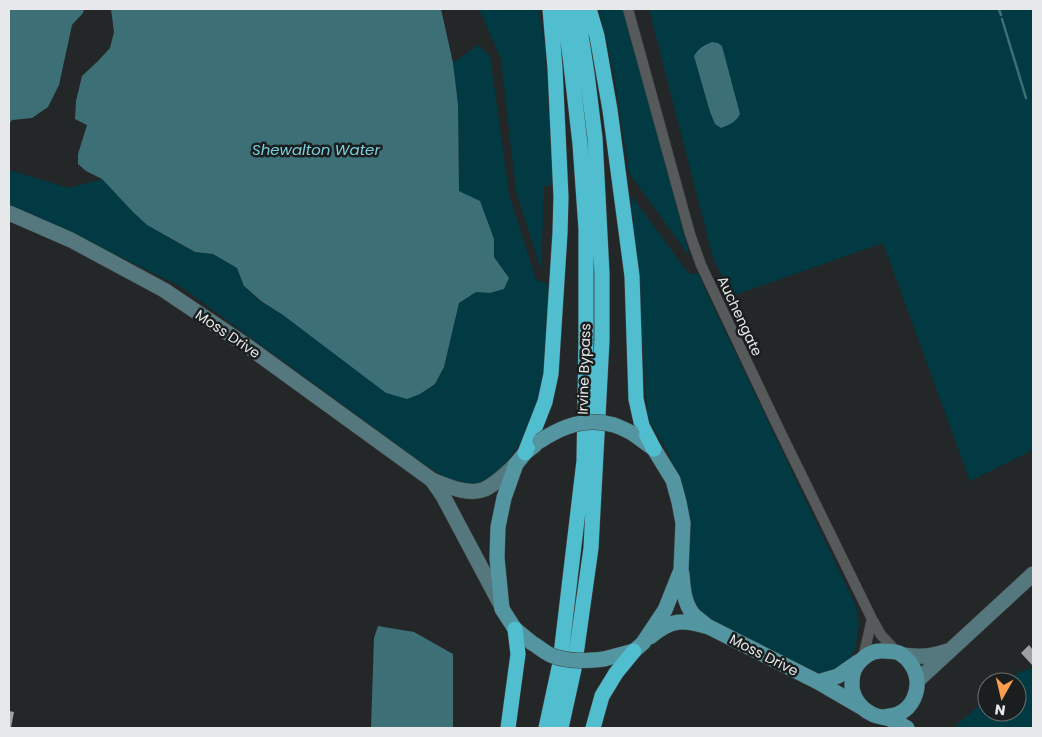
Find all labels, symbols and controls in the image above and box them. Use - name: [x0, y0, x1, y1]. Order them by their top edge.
- water label: Shewalton Water: [252, 139, 380, 160]
- street label: Auchengate: [713, 273, 767, 360]
- street label: Moss Drive: [192, 305, 265, 363]
- street label: Irvine Bypass: [572, 323, 596, 415]
- street label: Moss Drive: [726, 629, 802, 681]
- north arrow: [977, 672, 1027, 722]
- text: N: [994, 699, 1007, 721]

